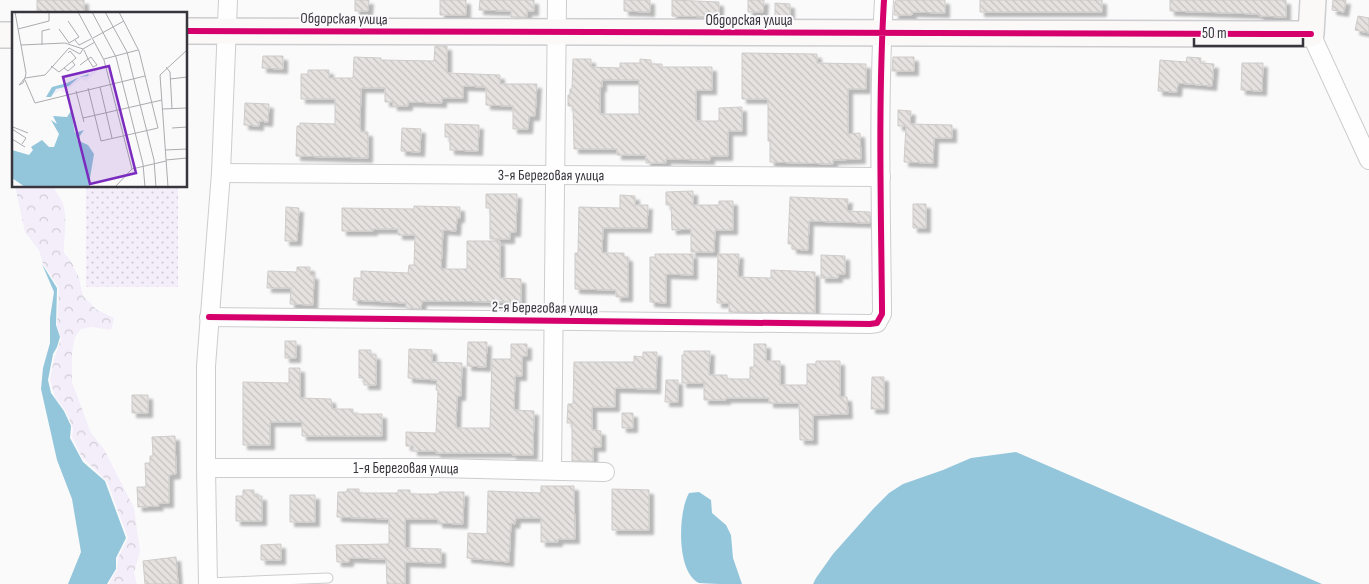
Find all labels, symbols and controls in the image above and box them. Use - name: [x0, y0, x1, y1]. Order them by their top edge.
- street label: Обдорская улица: [300, 9, 388, 29]
- street label: Обдорская улица: [705, 11, 793, 30]
- inset map: [12, 12, 188, 188]
- scale bar: [1194, 15, 1303, 47]
- text: 50 m: [1202, 24, 1227, 43]
- street label: 3-я Береговая улица: [498, 165, 604, 185]
- street label: 2-я Береговая улица: [492, 298, 598, 318]
- street label: 1-я Береговая улица: [353, 458, 459, 478]

